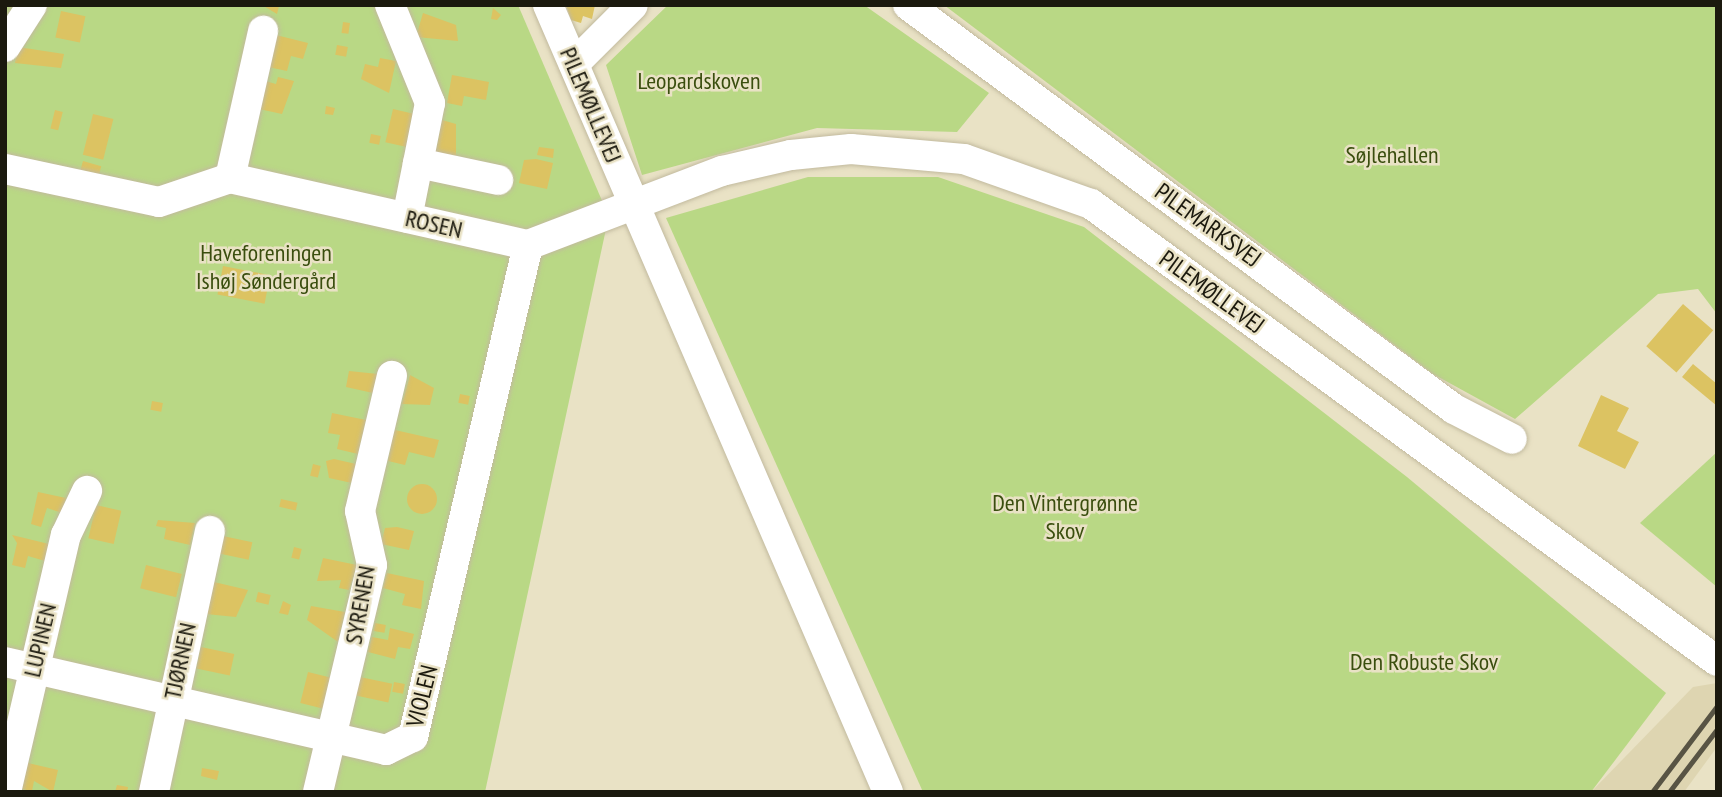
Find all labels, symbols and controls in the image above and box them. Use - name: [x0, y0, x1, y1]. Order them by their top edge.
- street label: PILEMØLLEVEJ: [554, 43, 628, 167]
- park label: Leopardskoven: [637, 67, 761, 95]
- park label: Søjlehallen: [1345, 141, 1439, 169]
- street label: PILEMARKSVEJ: [1149, 177, 1267, 273]
- street label: ROSEN: [403, 204, 465, 244]
- park label: Haveforeningen Ishøj Søndergård: [196, 239, 336, 295]
- street label: PILEMØLLEVEJ: [1154, 244, 1270, 340]
- park label: Den Vintergrønne Skov: [992, 489, 1138, 545]
- street label: SYRENEN: [339, 564, 381, 646]
- street label: LUPINEN: [18, 600, 62, 680]
- street label: TJØRNEN: [158, 620, 202, 702]
- park label: Den Robuste Skov: [1350, 648, 1498, 676]
- street label: VIOLEN: [400, 662, 444, 730]

